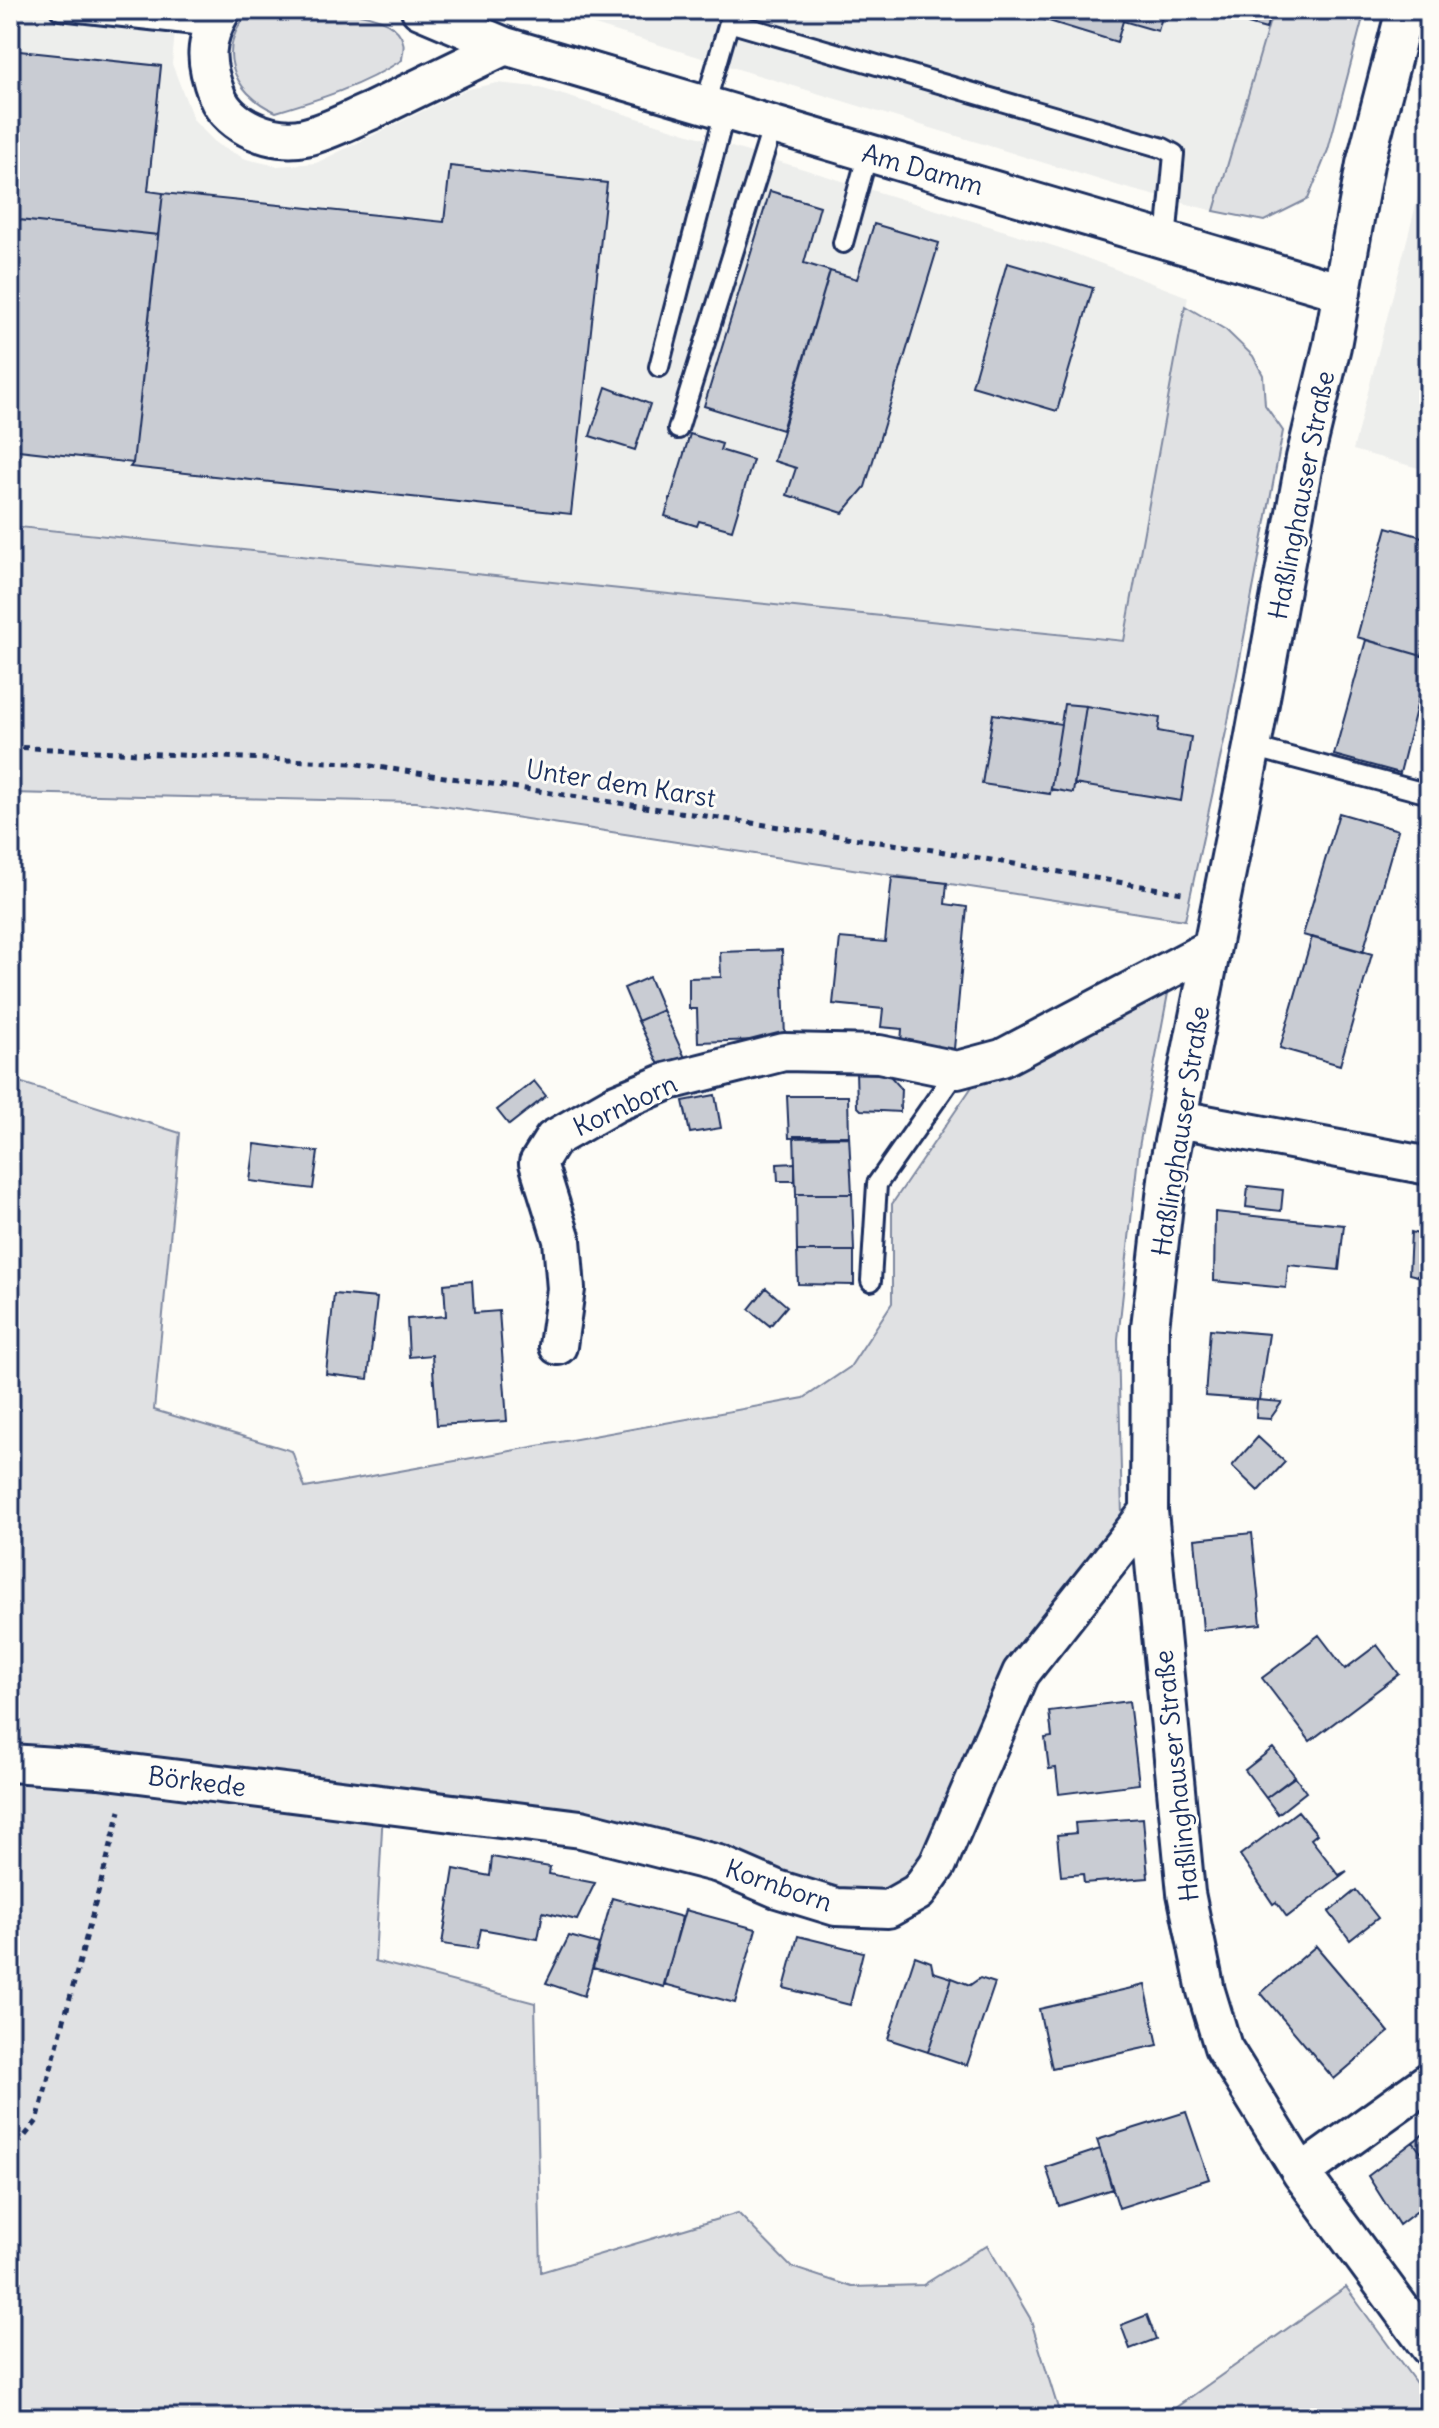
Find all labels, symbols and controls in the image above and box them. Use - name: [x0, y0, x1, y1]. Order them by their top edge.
- street label: Am Damm: [859, 136, 987, 202]
- street label: Haßlinghauser Straße: [1261, 368, 1341, 622]
- street label: Unter dem Karst: [524, 752, 718, 814]
- street label: Haßlinghauser Straße: [1144, 1004, 1216, 1258]
- street label: Kornborn: [568, 1067, 682, 1143]
- street label: Haßlinghauser Straße: [1146, 1649, 1206, 1903]
- street label: Börkede: [146, 1759, 248, 1803]
- street label: Kornborn: [721, 1851, 837, 1919]

